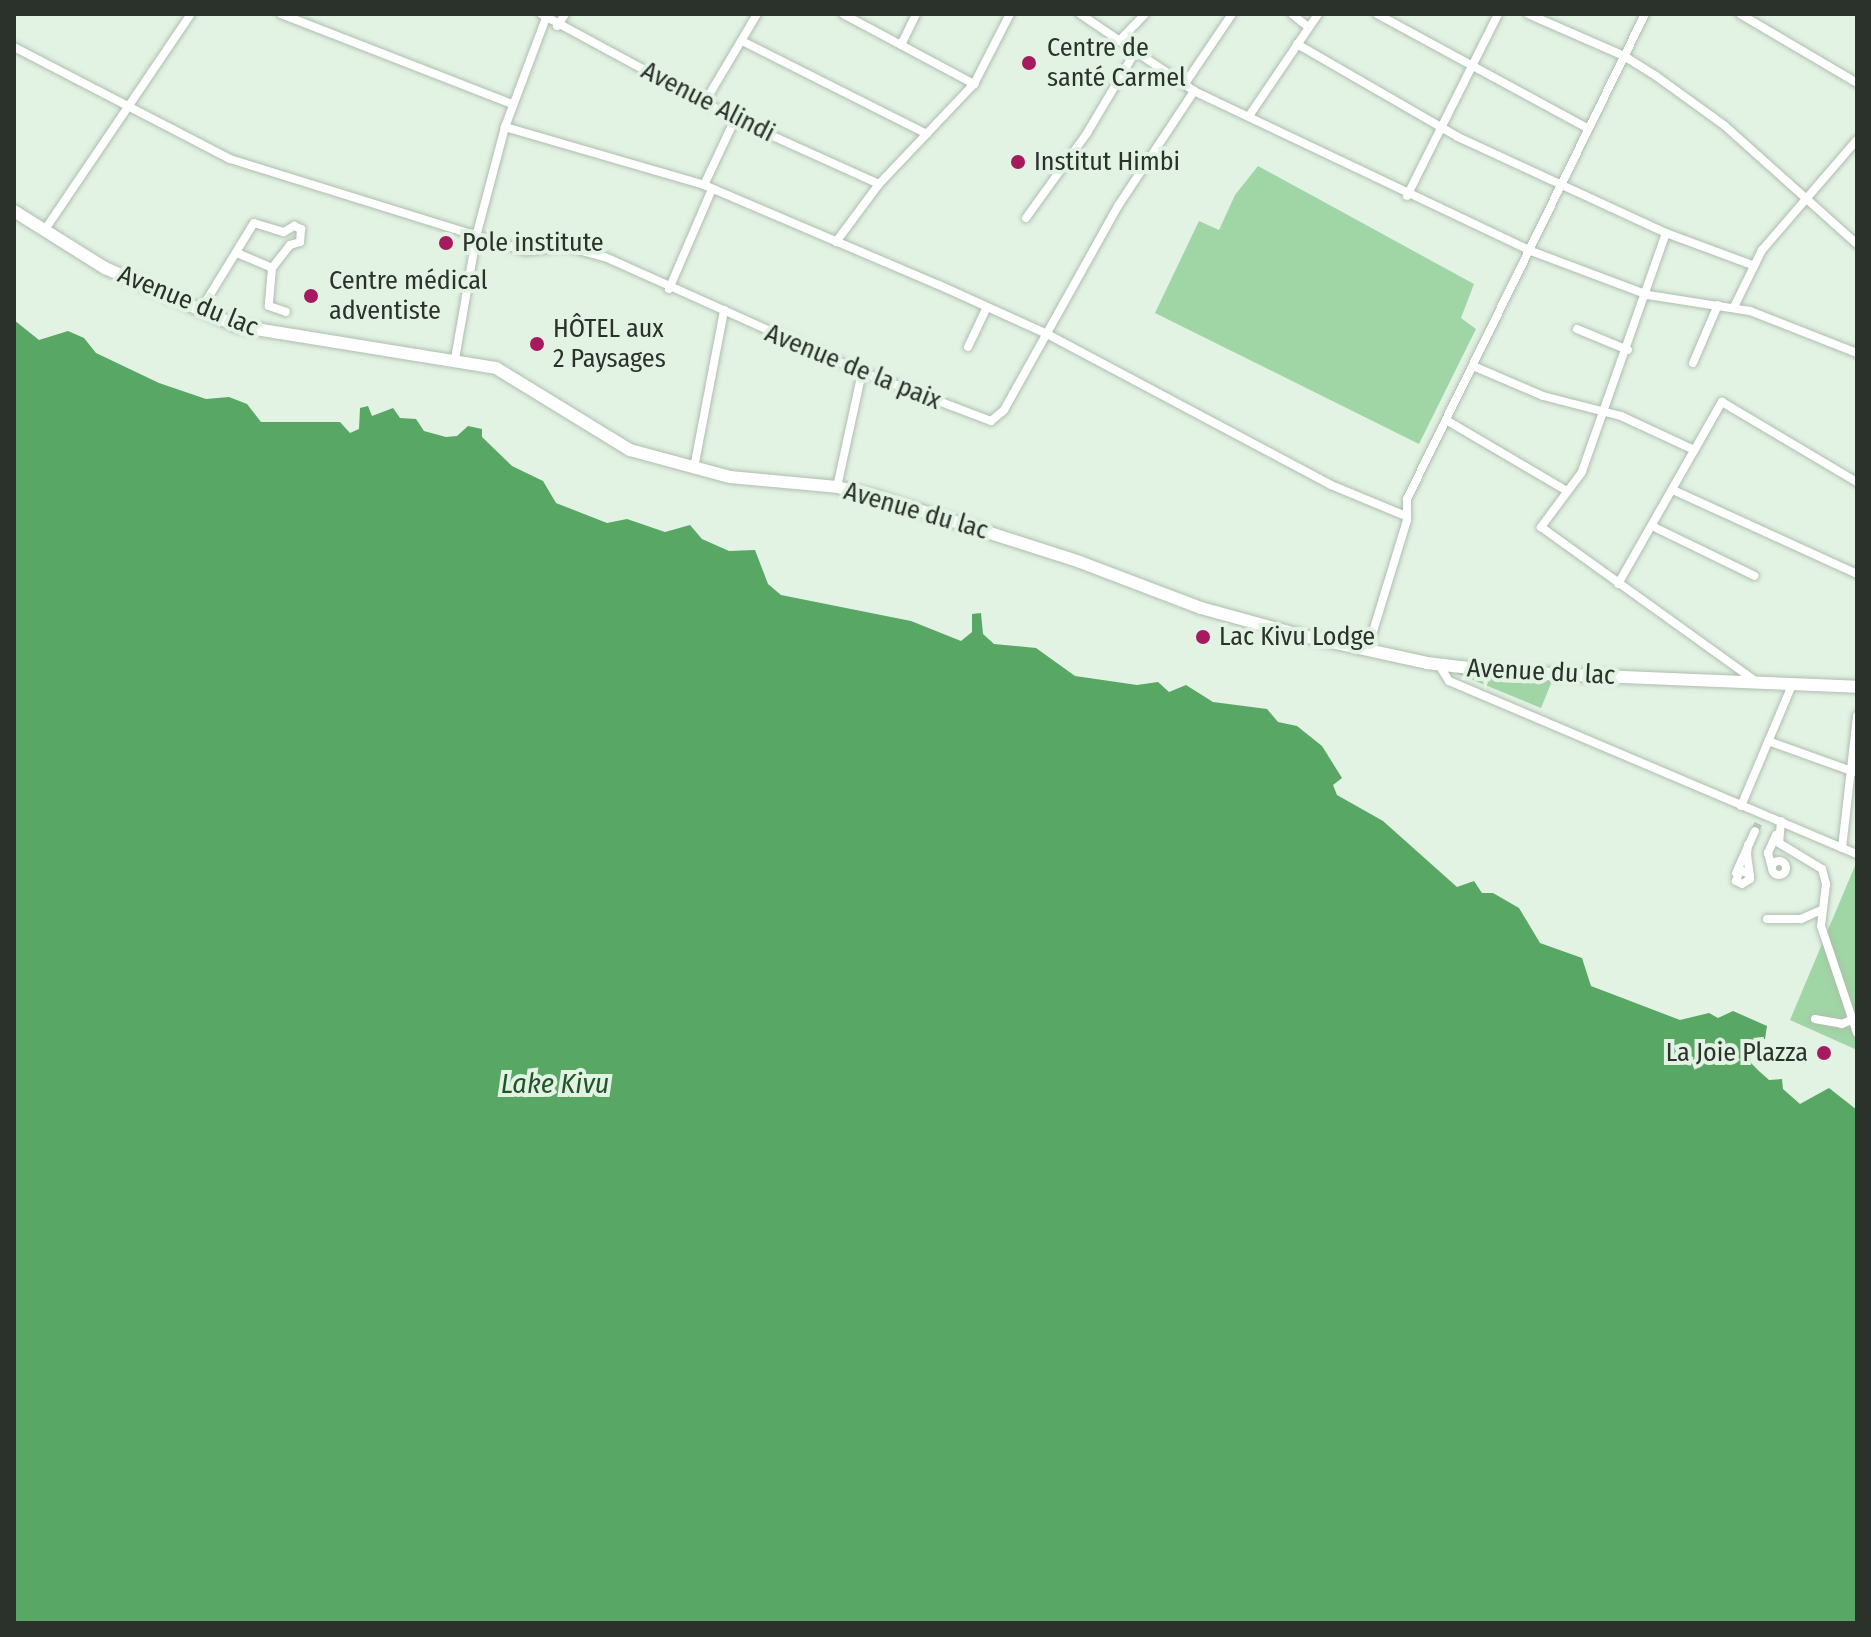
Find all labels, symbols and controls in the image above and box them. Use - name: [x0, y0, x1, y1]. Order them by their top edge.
- place label: Centre de santé Carmel: [1047, 32, 1186, 94]
- marker: Centre de santé Carmel: [1018, 52, 1040, 74]
- street label: Avenue Alindi: [636, 55, 780, 149]
- place label: Institut Himbi: [1034, 146, 1180, 178]
- marker: Institut Himbi: [1009, 153, 1027, 171]
- place label: Pole institute: [462, 227, 604, 259]
- marker: Pole institute: [437, 234, 455, 252]
- street label: Avenue du lac: [113, 259, 263, 343]
- place label: Centre médical adventiste: [329, 265, 488, 326]
- marker: Centre médical adventiste: [300, 285, 322, 307]
- place label: HÔTEL aux 2 Paysages: [553, 313, 666, 374]
- street label: Avenue de la paix: [760, 318, 946, 416]
- marker: HÔTEL aux 2 Paysages: [528, 335, 546, 353]
- street label: Avenue du lac: [840, 476, 992, 546]
- place label: Lac Kivu Lodge: [1219, 621, 1375, 653]
- marker: Lac Kivu Lodge: [1194, 628, 1212, 646]
- street label: Avenue du lac: [1466, 653, 1616, 691]
- place label: La Joie Plazza: [1666, 1037, 1808, 1069]
- marker: La Joie Plazza: [1815, 1044, 1833, 1062]
- water label: Lake Kivu: [501, 1067, 609, 1101]

